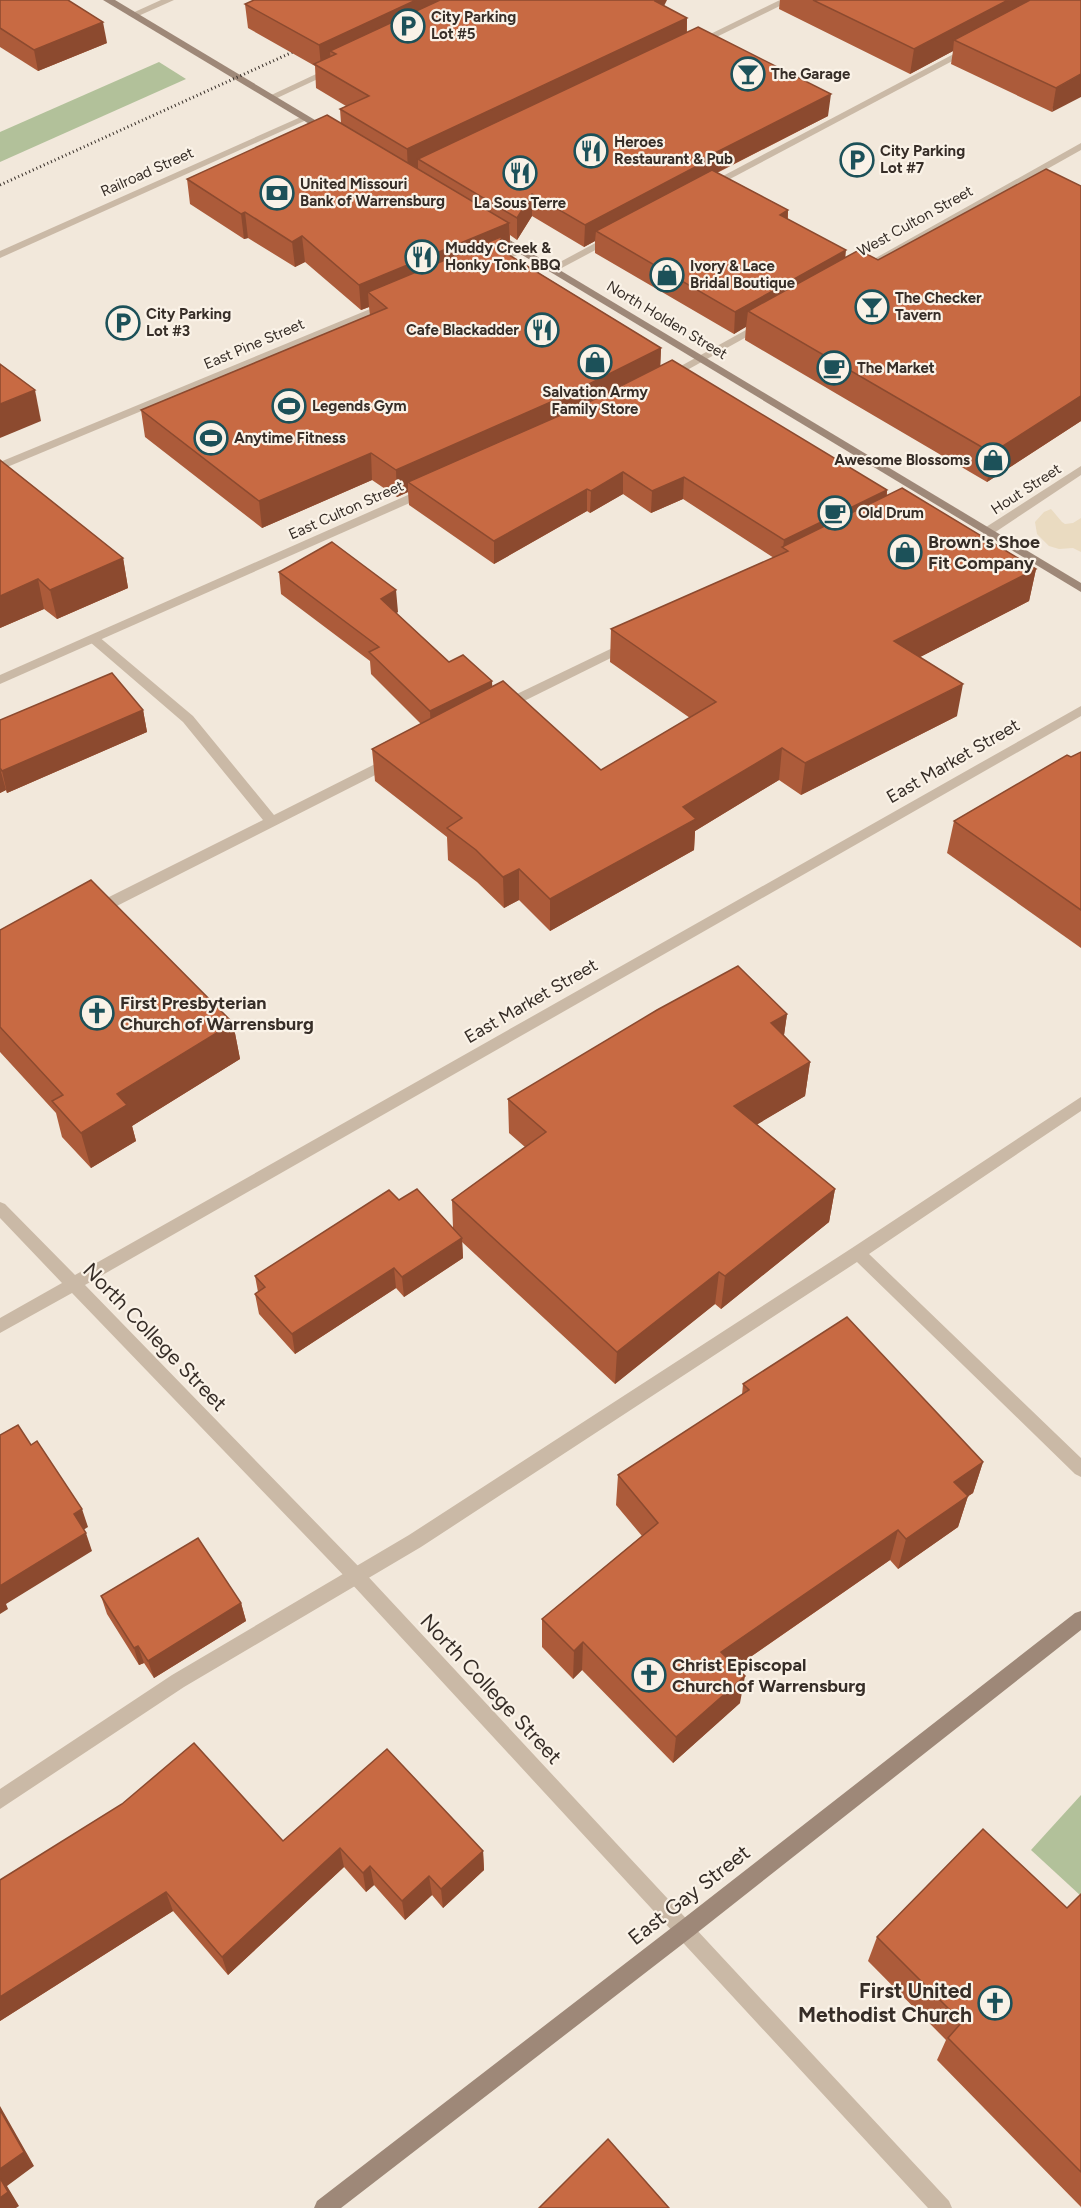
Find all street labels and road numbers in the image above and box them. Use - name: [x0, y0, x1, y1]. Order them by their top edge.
- street label: Railroad Street: [98, 143, 197, 201]
- street label: West Culton Street: [854, 182, 976, 260]
- street label: North Holden Street: [603, 277, 731, 363]
- street label: East Pine Street: [201, 315, 307, 373]
- street label: Hout Street: [988, 460, 1065, 518]
- street label: East Culton Street: [286, 476, 407, 543]
- street label: East Market Street: [883, 714, 1024, 808]
- street label: East Market Street: [461, 954, 602, 1048]
- street label: North College Street: [78, 1257, 233, 1416]
- street label: North College Street: [415, 1608, 567, 1769]
- street label: East Gay Street: [623, 1839, 755, 1950]

